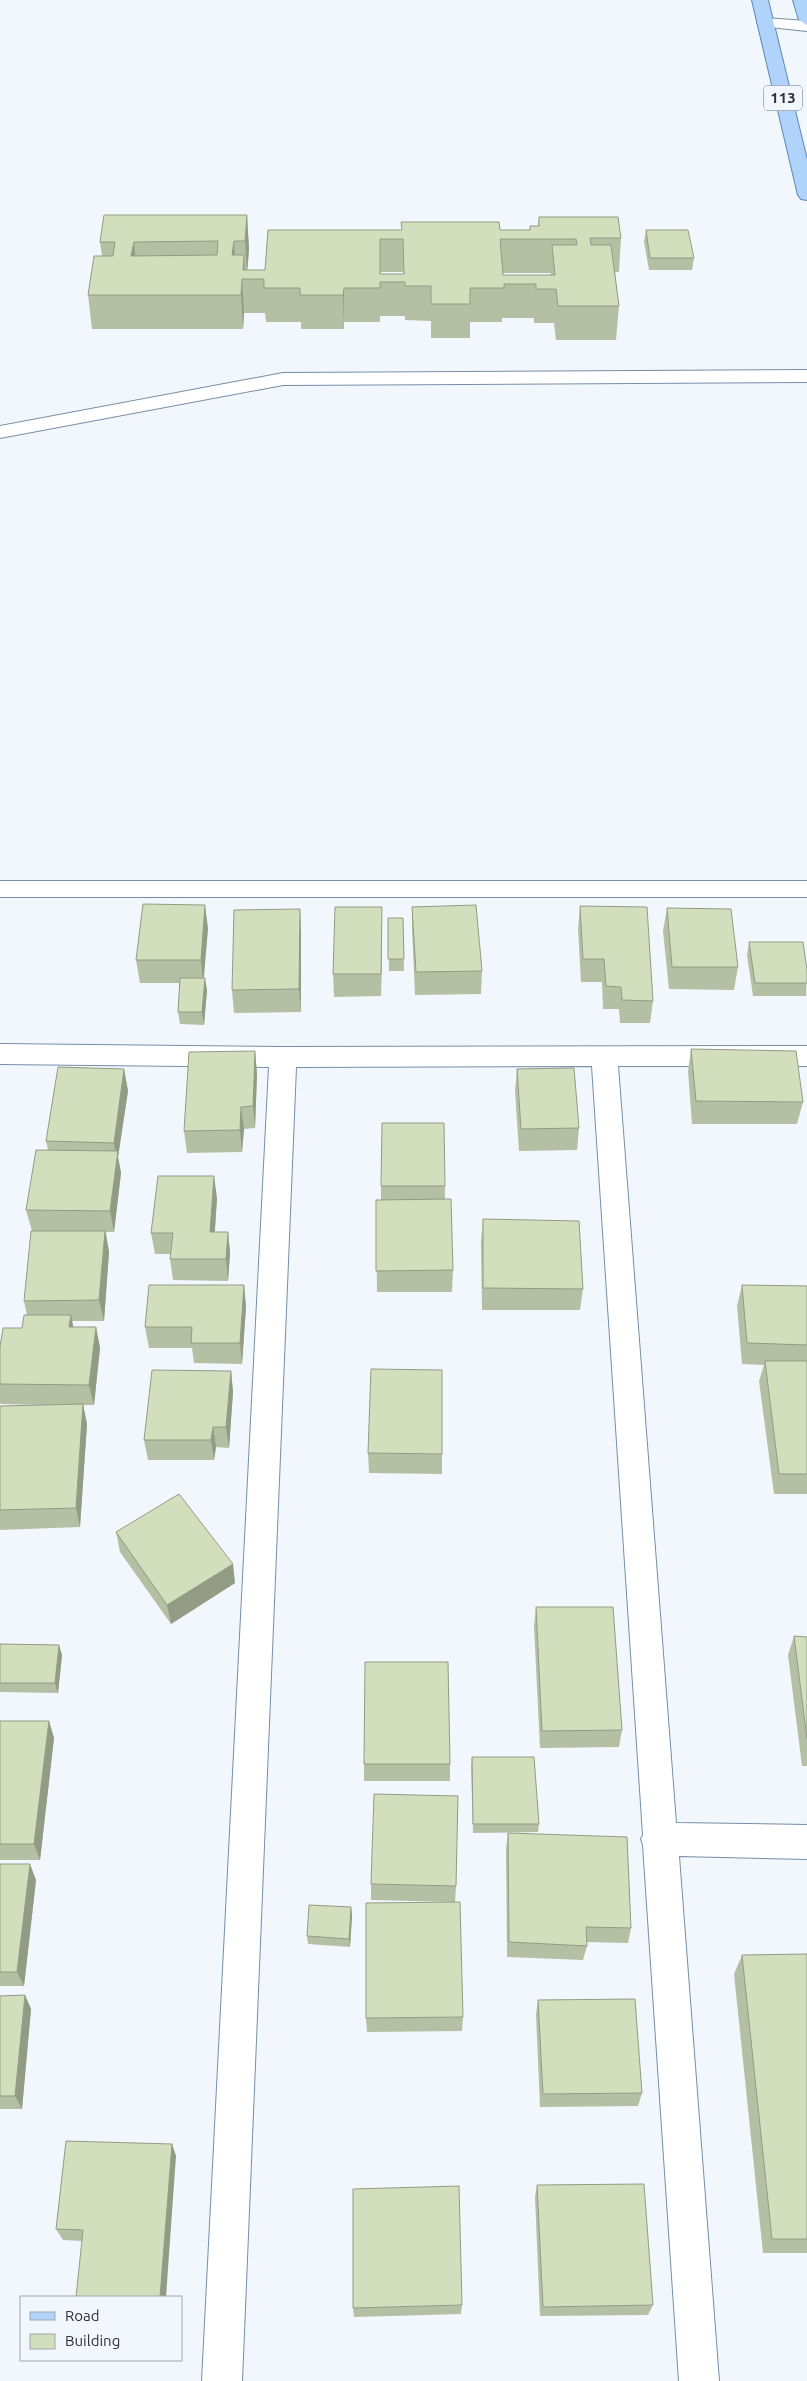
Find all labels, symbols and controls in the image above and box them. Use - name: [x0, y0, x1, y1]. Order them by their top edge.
- road number: 113: [764, 86, 802, 110]
- legend: [20, 2296, 182, 2361]
- text: Road: [65, 2307, 100, 2324]
- text: Building: [65, 2332, 120, 2349]

